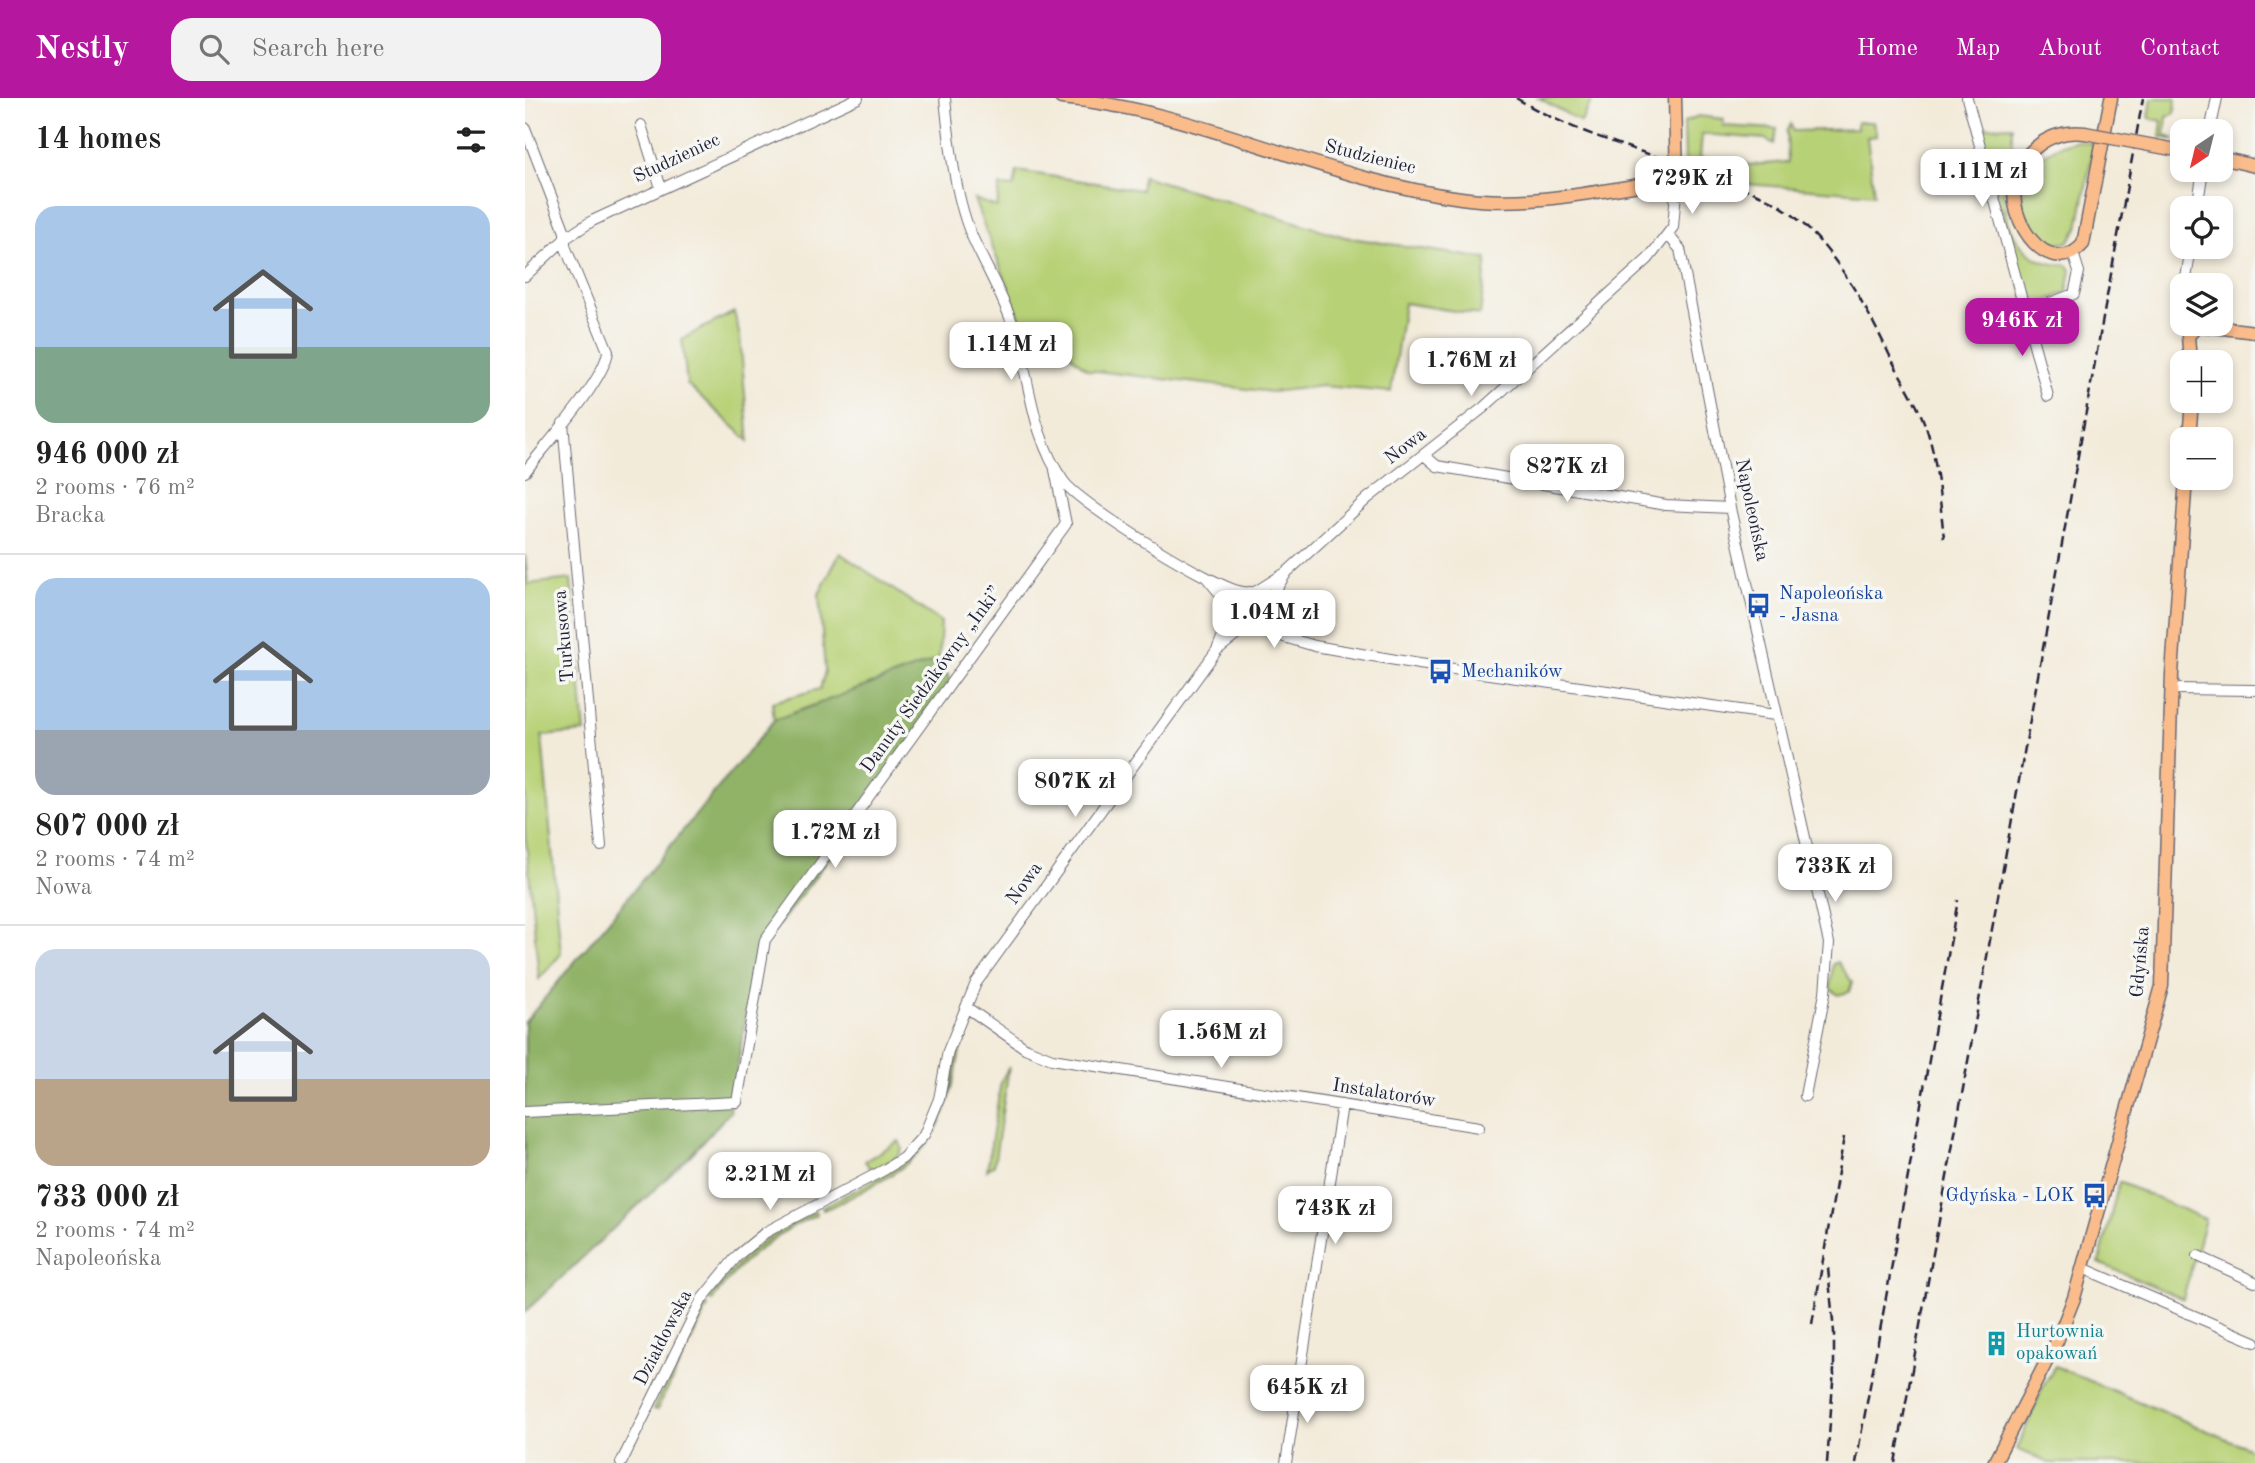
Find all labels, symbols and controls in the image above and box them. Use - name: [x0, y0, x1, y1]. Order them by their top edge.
- search box: [171, 18, 661, 81]
- icon: search: [195, 30, 233, 68]
- text: Nestly: [35, 33, 129, 66]
- text: Search here: [251, 36, 385, 62]
- text: Home: [1857, 37, 1918, 61]
- text: Map: [1956, 37, 2000, 61]
- text: About: [2038, 37, 2102, 61]
- text: Contact: [2140, 37, 2220, 61]
- north arrow: [2170, 119, 2233, 182]
- map controls: [2170, 119, 2233, 490]
- icon: filters: [452, 121, 490, 159]
- text: 14 homes: [35, 125, 161, 155]
- street label: Studzieniec: [631, 131, 723, 187]
- street label: Studzieniec: [1323, 138, 1417, 178]
- pin: 1.11M zł: [1910, 150, 2054, 209]
- pin: 729K zł: [1627, 156, 1757, 216]
- text: 1.11M zł: [1936, 160, 2028, 183]
- text: 729K zł: [1651, 167, 1733, 190]
- button: locate: [2170, 196, 2233, 259]
- icon: home: [200, 251, 326, 377]
- button: layers: [2170, 273, 2233, 336]
- pin: 946K zł: [1957, 299, 2087, 358]
- text: 946K zł: [1981, 309, 2063, 332]
- pin: 1.14M zł: [939, 322, 1083, 382]
- text: 1.14M zł: [965, 333, 1057, 356]
- pin: 1.76M zł: [1399, 338, 1543, 398]
- text: 1.76M zł: [1425, 349, 1517, 372]
- button: +: [2170, 350, 2233, 413]
- street label: Nowa: [1382, 425, 1431, 469]
- button: −: [2170, 427, 2233, 490]
- text: 946 000 zł: [35, 440, 179, 470]
- pin: 827K zł: [1502, 444, 1632, 504]
- text: 827K zł: [1526, 455, 1608, 478]
- street label: Napoleońska: [1731, 457, 1771, 564]
- text: 2 rooms · 76 m²: [35, 476, 195, 499]
- text: Bracka: [35, 504, 105, 527]
- street label: Danuty Siedzikówny „Inki”: [858, 583, 1006, 777]
- place label: Napoleońska - Jasna: [1779, 585, 1884, 626]
- street label: Turkusowa: [551, 589, 578, 683]
- pin: 1.04M zł: [1202, 590, 1346, 650]
- bus stop icon: Napoleońska - Jasna: [1745, 591, 1773, 619]
- text: 1.04M zł: [1228, 601, 1320, 624]
- icon: home: [200, 623, 326, 749]
- bus stop icon: Mechaników: [1427, 658, 1455, 686]
- place label: Mechaników: [1461, 663, 1563, 682]
- pin: 807K zł: [1010, 760, 1140, 819]
- text: 807K zł: [1034, 770, 1116, 793]
- pin: 1.72M zł: [763, 810, 907, 870]
- text: 807 000 zł: [35, 812, 179, 842]
- text: 1.72M zł: [789, 821, 881, 844]
- pin: 733K zł: [1770, 844, 1900, 904]
- text: 2 rooms · 74 m²: [35, 848, 195, 871]
- text: 733K zł: [1794, 855, 1876, 878]
- street label: Nowa: [1003, 859, 1047, 909]
- text: Nowa: [35, 876, 92, 899]
- street label: Gdyńska: [2128, 925, 2154, 998]
- icon: home: [200, 994, 326, 1120]
- pin: 1.56M zł: [1149, 1010, 1293, 1070]
- text: 1.56M zł: [1175, 1021, 1267, 1044]
- street label: Instalatorów: [1331, 1076, 1437, 1112]
- pin: 2.21M zł: [698, 1152, 842, 1212]
- text: 2.21M zł: [724, 1163, 816, 1186]
- bus stop icon: Gdyńska - LOK: [2081, 1182, 2109, 1210]
- text: 733 000 zł: [35, 1183, 179, 1213]
- pin: 743K zł: [1270, 1186, 1400, 1246]
- place label: Gdyńska - LOK: [1945, 1187, 2075, 1206]
- text: 743K zł: [1294, 1197, 1376, 1220]
- text: 2 rooms · 74 m²: [35, 1219, 195, 1242]
- text: Napoleońska: [35, 1247, 161, 1270]
- street label: Działdowska: [632, 1287, 696, 1389]
- place label: Hurtownia opakowań: [2016, 1323, 2105, 1364]
- building icon: Hurtownia opakowań: [1982, 1329, 2010, 1357]
- pin: 645K zł: [1242, 1366, 1372, 1425]
- text: 645K zł: [1266, 1376, 1348, 1399]

